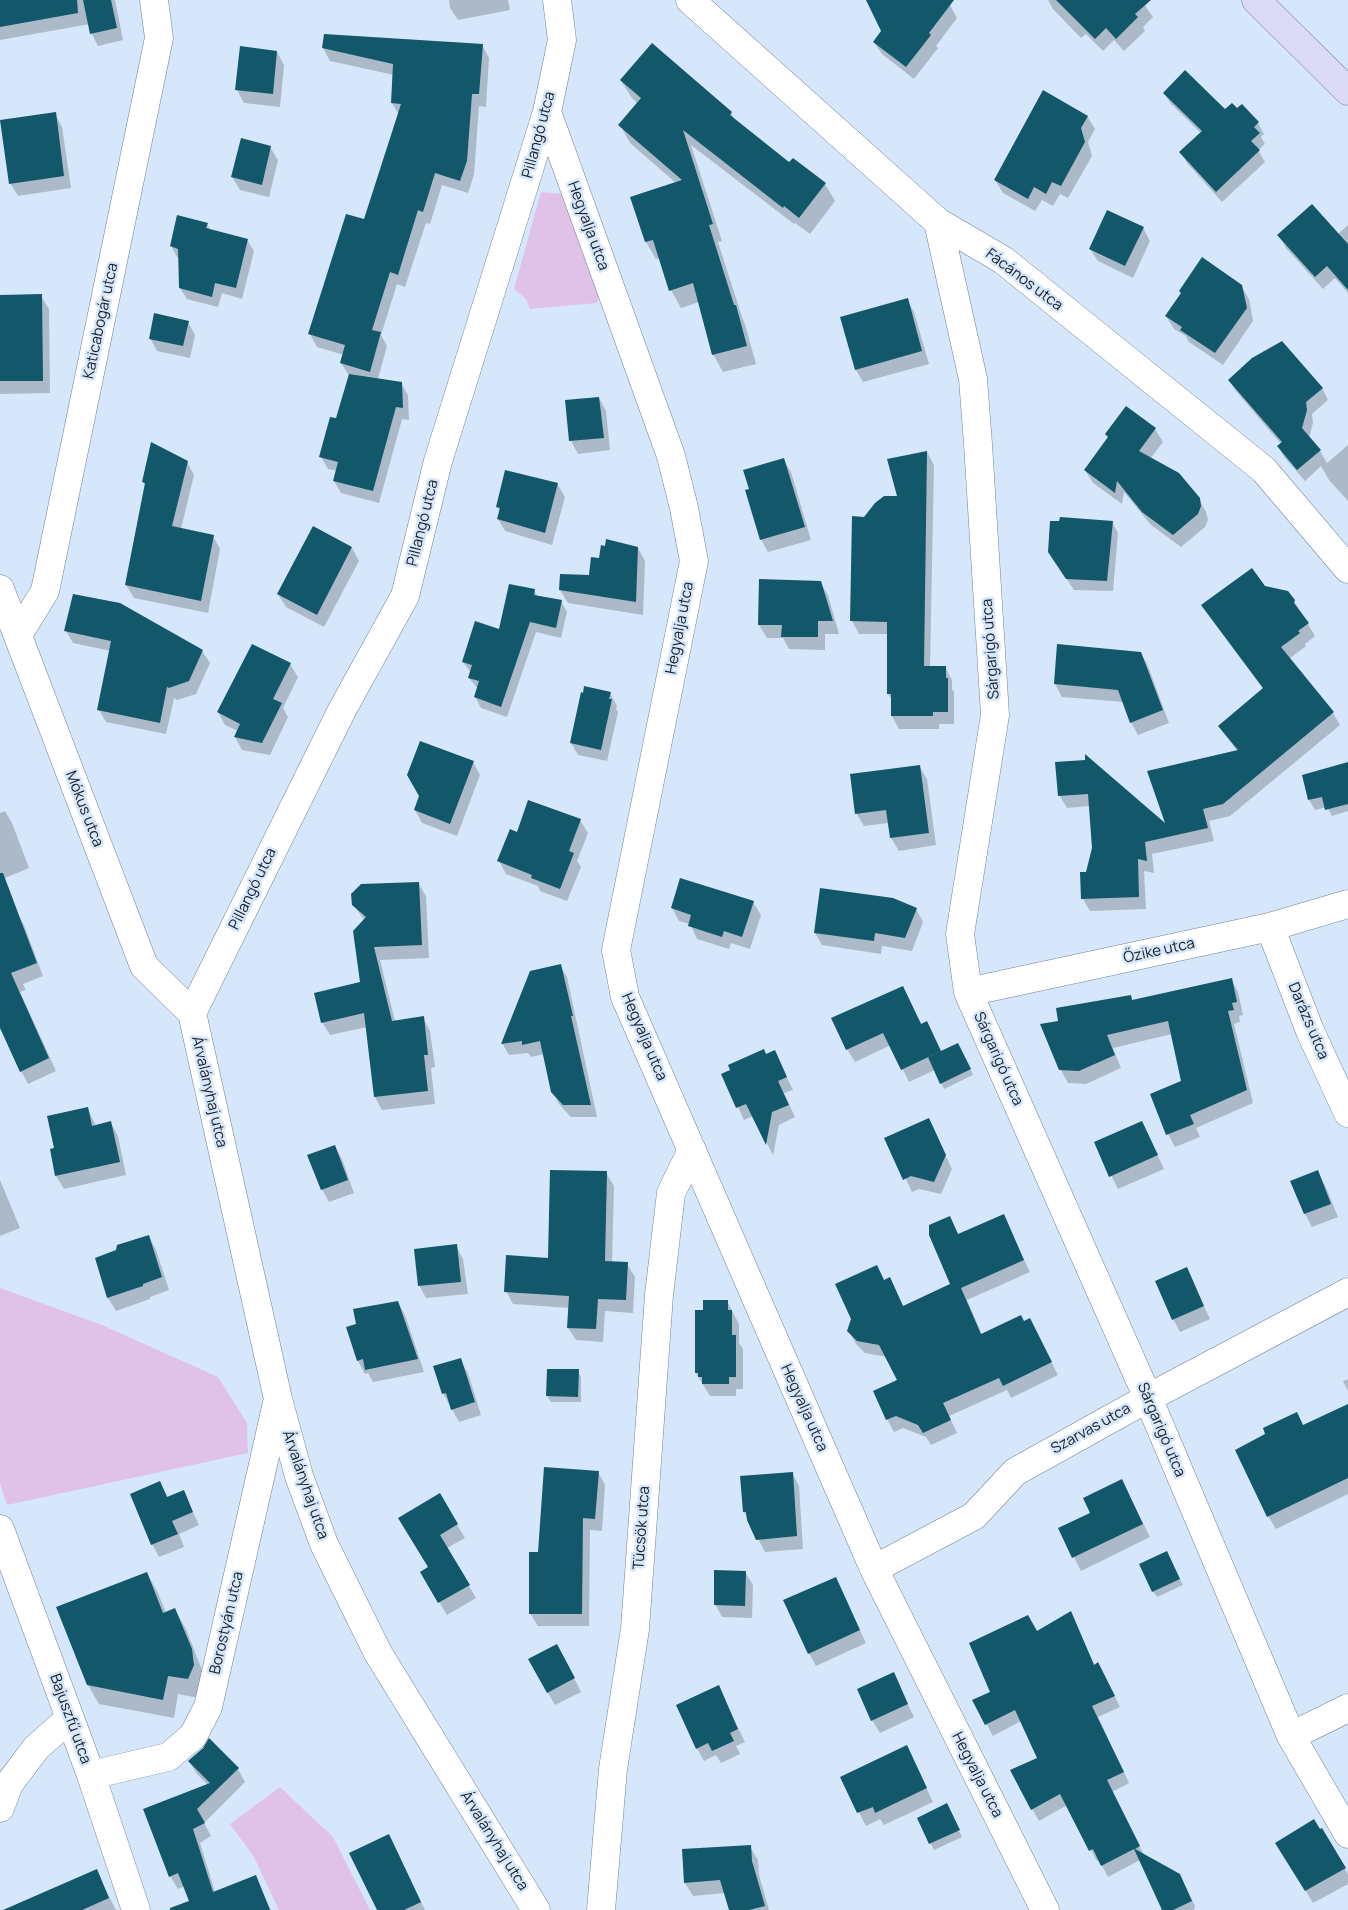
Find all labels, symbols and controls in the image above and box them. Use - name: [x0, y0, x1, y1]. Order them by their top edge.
- street label: Pillangó utca: [519, 90, 559, 180]
- street label: Hegyalja utca: [564, 179, 612, 273]
- street label: Fácános utca: [982, 245, 1066, 315]
- street label: Katicabogár utca: [80, 261, 122, 381]
- street label: Pillangó utca: [404, 478, 442, 568]
- street label: Hegyalja utca: [662, 580, 698, 676]
- street label: Sárgarigó utca: [979, 598, 1003, 700]
- street label: Mókus utca: [61, 768, 107, 850]
- street label: Pillangó utca: [225, 845, 281, 933]
- street label: Őzike utca: [1122, 935, 1196, 967]
- street label: Darázs utca: [1284, 980, 1332, 1062]
- street label: Hegyalja utca: [617, 990, 671, 1084]
- street label: Sárgarigó utca: [969, 1009, 1027, 1109]
- street label: Árvalányhaj utca: [187, 1034, 231, 1150]
- street label: Hegyalja utca: [777, 1362, 831, 1454]
- street label: Sárgarigó utca: [1133, 1380, 1189, 1480]
- street label: Szarvas utca: [1048, 1400, 1134, 1458]
- street label: Árvalányhaj utca: [278, 1428, 332, 1542]
- street label: Tücsök utca: [630, 1486, 654, 1570]
- street label: Borostyán utca: [206, 1570, 248, 1676]
- street label: Bajuszfű utca: [45, 1672, 95, 1766]
- street label: Hegyalja utca: [948, 1729, 1006, 1821]
- street label: Árvalányhaj utca: [456, 1788, 532, 1894]

